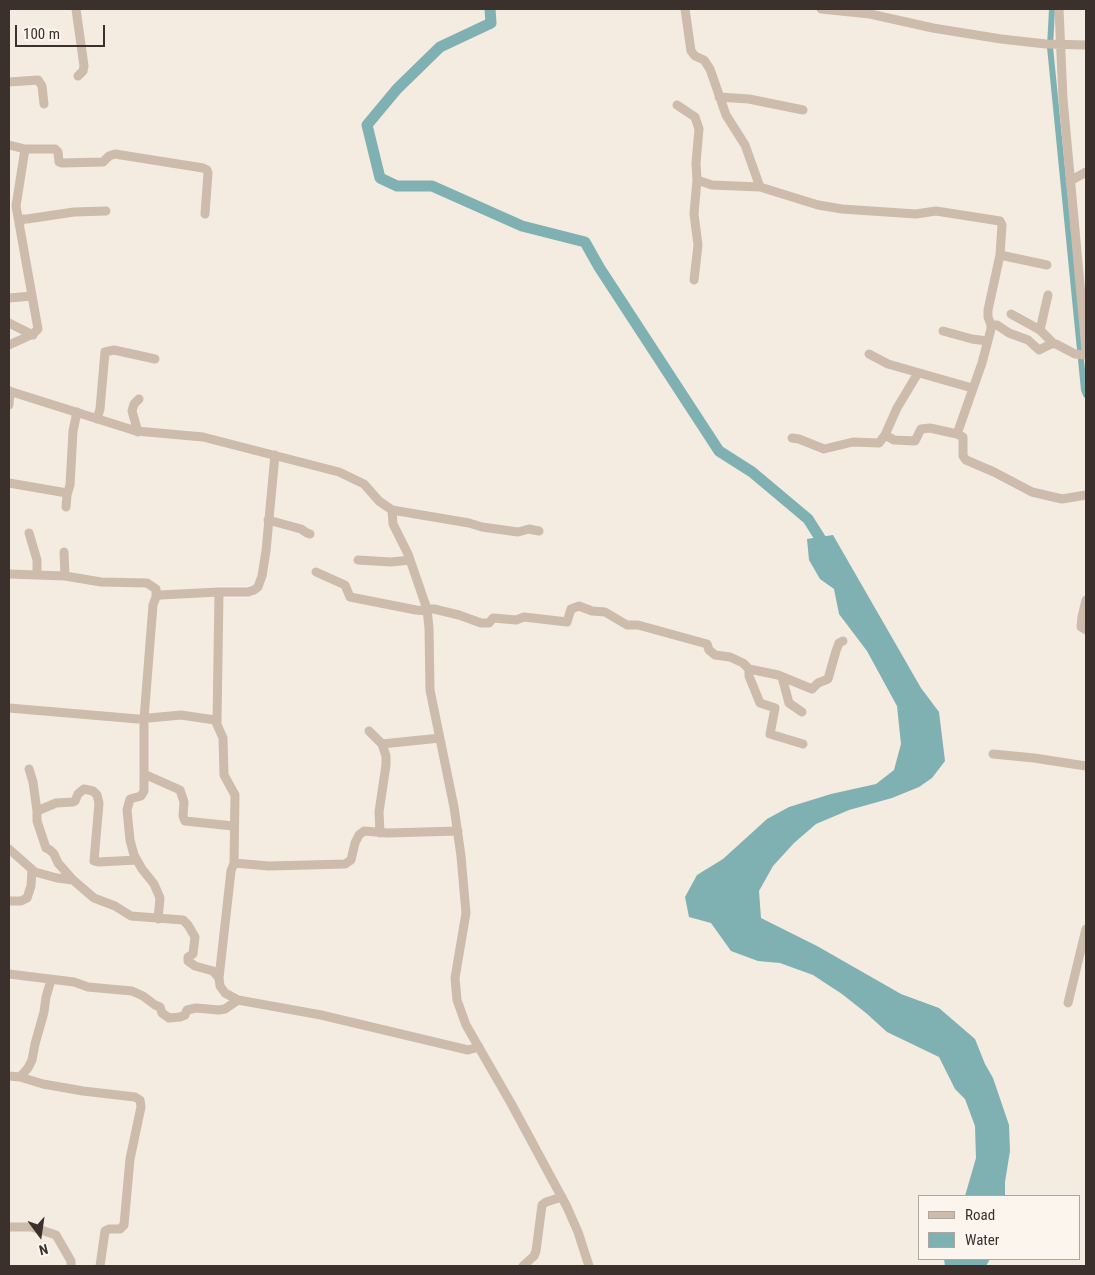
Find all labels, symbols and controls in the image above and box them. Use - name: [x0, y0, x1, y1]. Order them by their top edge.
- scale bar: [18, 15, 108, 47]
- text: 100 m: [23, 25, 60, 43]
- legend: [918, 1195, 1080, 1260]
- text: Road: [965, 1206, 995, 1224]
- north arrow: [15, 1210, 65, 1260]
- text: Water: [965, 1231, 999, 1249]
- text: N: [38, 1241, 50, 1258]

